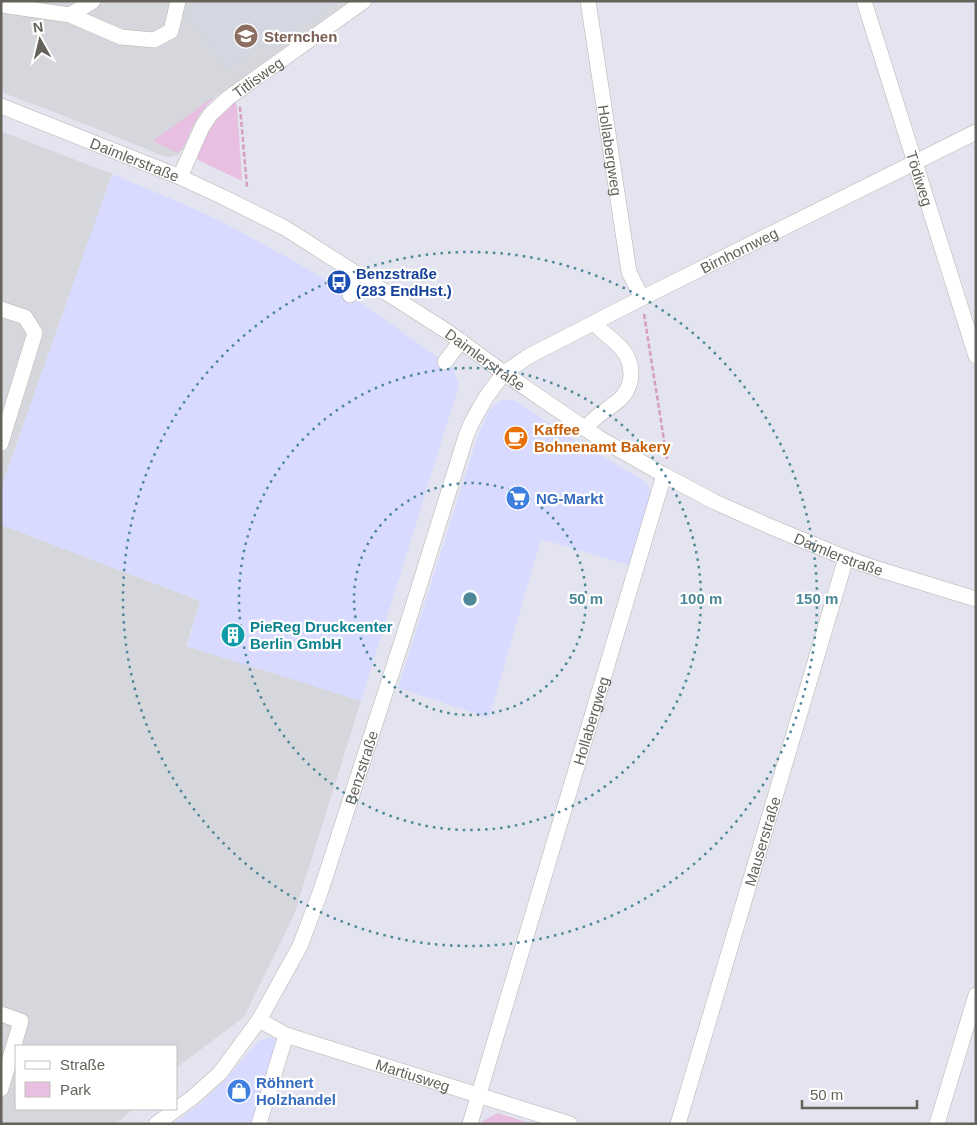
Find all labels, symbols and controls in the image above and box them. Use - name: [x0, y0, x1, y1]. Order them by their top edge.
- north arrow: [15, 15, 65, 65]
- text: N: [32, 18, 44, 36]
- school or university icon: Sternchen: [233, 23, 259, 49]
- place label: Sternchen: [264, 28, 337, 45]
- street label: Titlisweg: [229, 53, 286, 101]
- street label: Hollabergweg: [595, 104, 626, 197]
- street label: Daimlerstraße: [88, 134, 182, 184]
- street label: Tödiweg: [903, 149, 937, 208]
- street label: Birnhornweg: [697, 224, 780, 276]
- place label: Benzstraße (283 EndHst.): [356, 265, 452, 299]
- bus stop icon: Benzstraße (283 EndHst.): [326, 269, 352, 295]
- street label: Daimlerstraße: [442, 325, 529, 394]
- place label: Kaffee Bohnenamt Bakery: [534, 421, 671, 455]
- cafe icon: Kaffee Bohnenamt Bakery: [503, 425, 529, 451]
- supermarket icon: NG-Markt: [505, 485, 531, 511]
- place label: NG-Markt: [536, 490, 604, 507]
- street label: Daimlerstraße: [792, 529, 886, 579]
- centre of rings: [461, 590, 479, 608]
- text: 50 m: [569, 590, 603, 607]
- text: 100 m: [680, 590, 722, 607]
- text: 150 m: [796, 590, 838, 607]
- place label: PieReg Druckcenter Berlin GmbH: [250, 618, 393, 652]
- building icon: PieReg Druckcenter Berlin GmbH: [220, 622, 246, 648]
- street label: Hollabergweg: [569, 674, 612, 767]
- street label: Benzstraße: [341, 728, 381, 807]
- street label: Mauserstraße: [741, 794, 783, 888]
- legend: [15, 1045, 178, 1110]
- street label: Martiusweg: [374, 1055, 452, 1094]
- text: Straße: [60, 1056, 105, 1073]
- place label: Röhnert Holzhandel: [256, 1074, 336, 1108]
- shop icon: Röhnert Holzhandel: [226, 1078, 252, 1104]
- scale bar: [802, 1078, 917, 1110]
- text: Park: [60, 1081, 91, 1098]
- text: 50 m: [810, 1086, 843, 1103]

